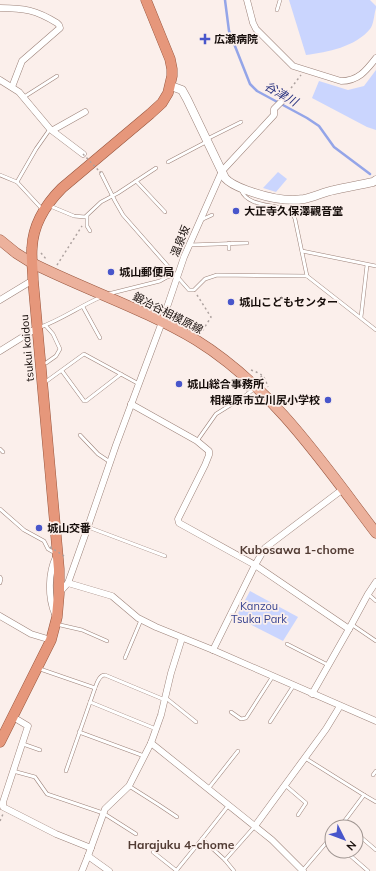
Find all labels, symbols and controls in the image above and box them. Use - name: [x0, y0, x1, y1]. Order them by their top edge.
- place label: 広瀬病院: [214, 32, 258, 46]
- marker: 広瀬病院: [199, 33, 211, 45]
- water label: 谷津川: [262, 78, 302, 110]
- place label: 大正寺久保澤觀音堂: [244, 204, 343, 218]
- marker: 大正寺久保澤觀音堂: [231, 206, 241, 216]
- street label: 温泉坂: [167, 223, 193, 259]
- place label: 城山郵便局: [119, 265, 174, 279]
- marker: 城山郵便局: [106, 267, 116, 277]
- street label: 鍛冶谷相模原線: [131, 289, 205, 337]
- place label: 城山こどもセンター: [239, 295, 338, 309]
- marker: 城山こどもセンター: [226, 297, 236, 307]
- street label: tsukui kaidou: [17, 314, 37, 382]
- place label: 城山総合事務所: [187, 377, 264, 391]
- marker: 城山総合事務所: [174, 379, 184, 389]
- place label: 相模原市立川尻小学校: [210, 393, 320, 407]
- marker: 相模原市立川尻小学校: [323, 395, 333, 405]
- place label: 城山交番: [47, 521, 91, 535]
- marker: 城山交番: [34, 523, 44, 533]
- district label: Kubosawa 1-chome: [240, 542, 355, 557]
- park label: Kanzou Tsuka Park: [231, 599, 287, 626]
- north arrow: [324, 819, 364, 859]
- district label: Harajuku 4-chome: [128, 837, 235, 852]
- text: N: [343, 838, 359, 853]

